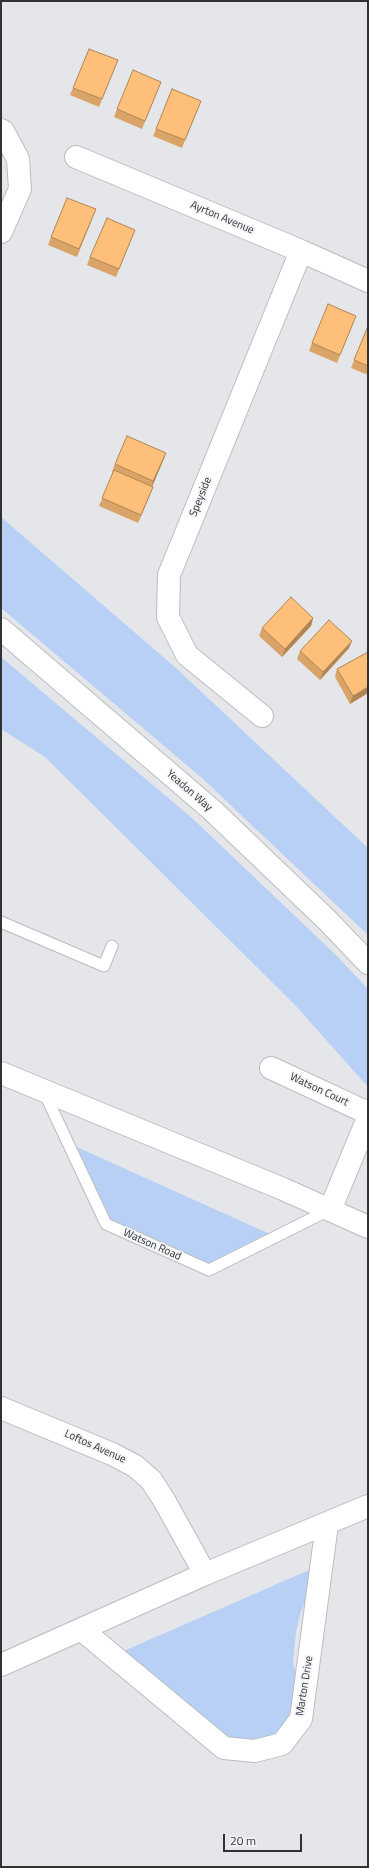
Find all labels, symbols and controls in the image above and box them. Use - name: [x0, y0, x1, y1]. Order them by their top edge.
- street label: Ayrton Avenue: [188, 199, 256, 237]
- street label: Speyside: [187, 475, 215, 519]
- street label: Yeadon Way: [163, 767, 215, 815]
- street label: Watson Court: [287, 1071, 351, 1109]
- street label: Watson Road: [121, 1226, 183, 1264]
- street label: Loftos Avenue: [62, 1427, 128, 1467]
- street label: Marton Drive: [294, 1655, 316, 1717]
- scale bar: [225, 1826, 304, 1852]
- text: 20 m: [230, 1831, 256, 1850]

